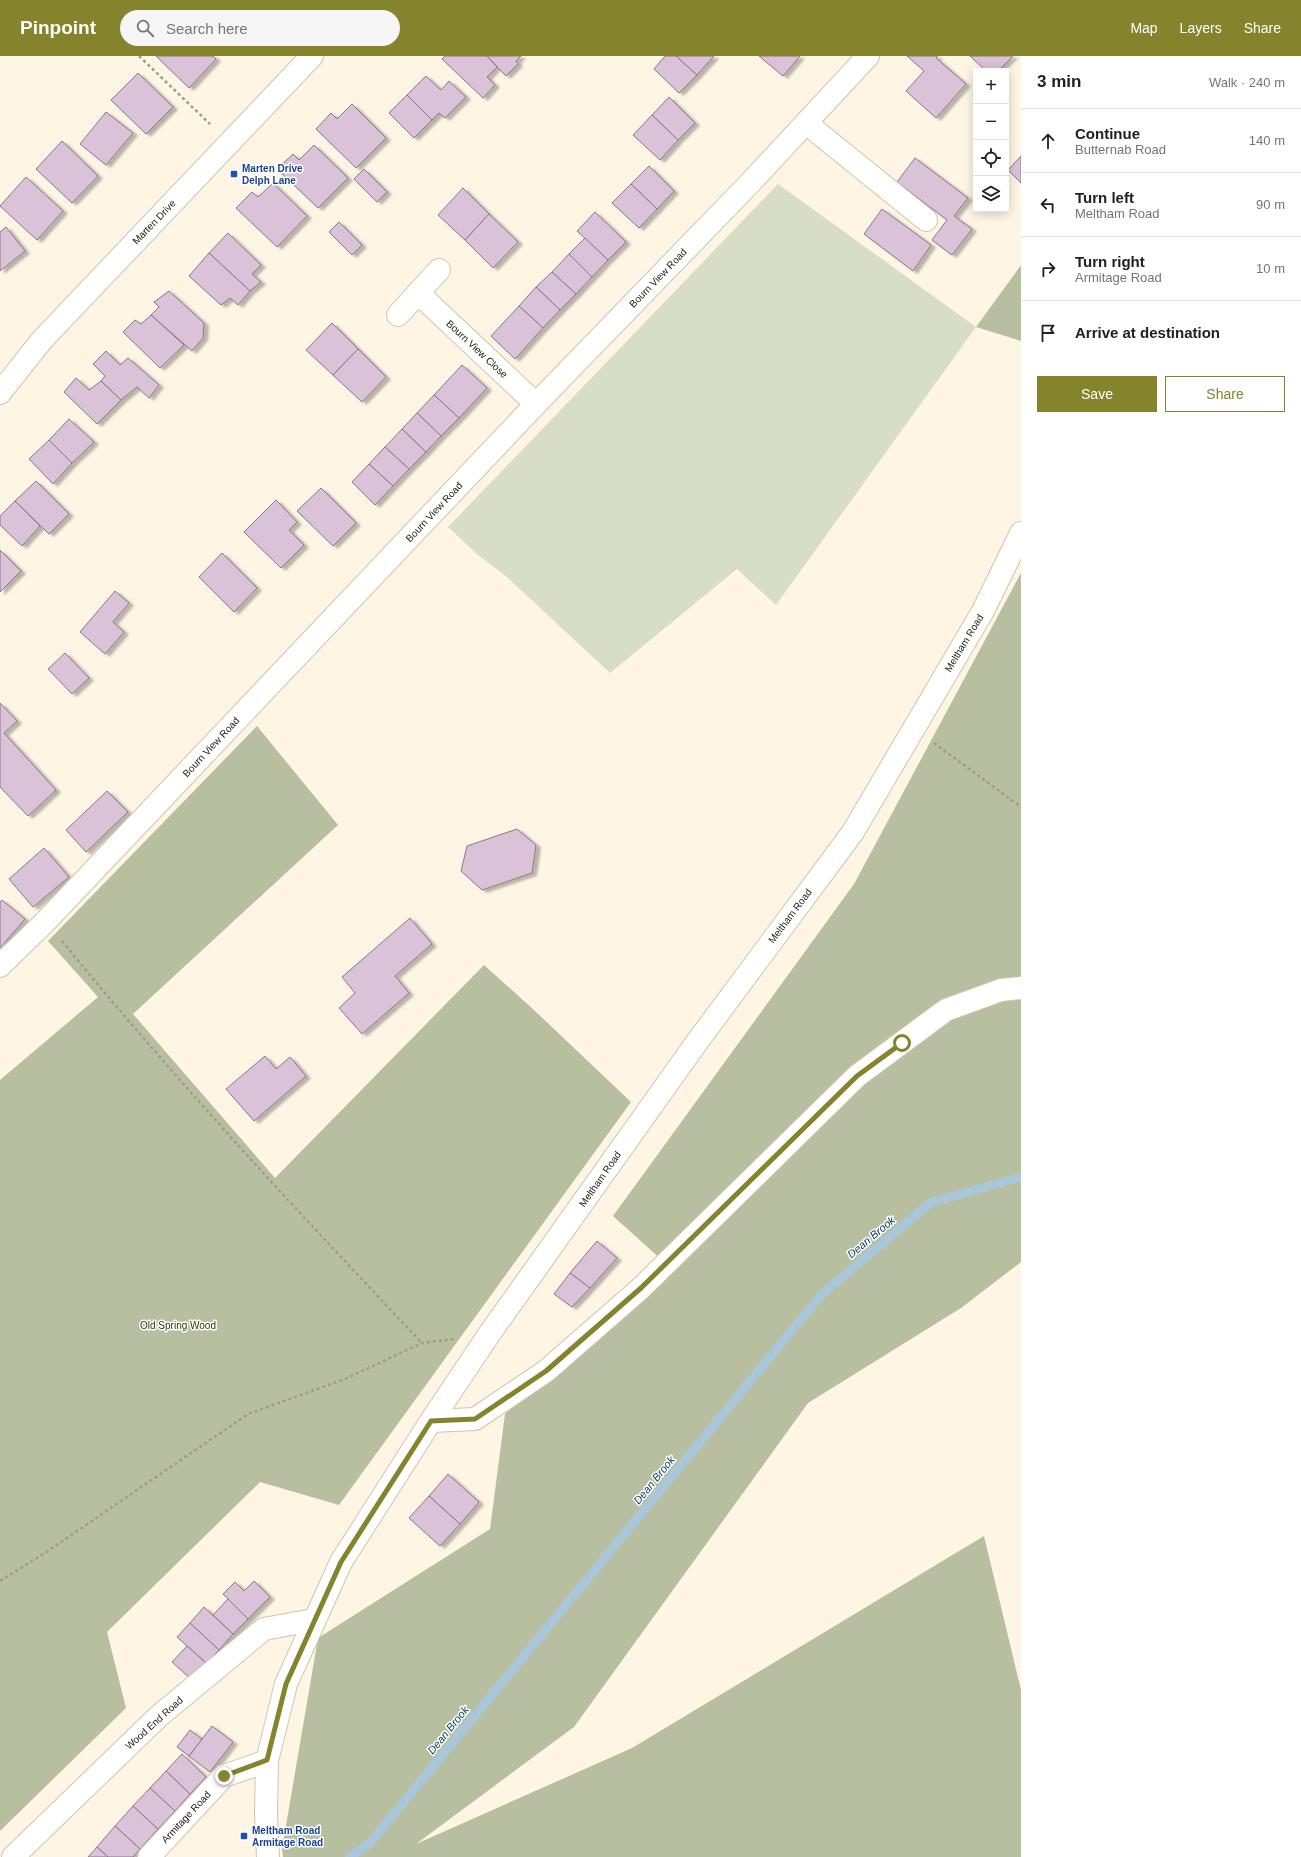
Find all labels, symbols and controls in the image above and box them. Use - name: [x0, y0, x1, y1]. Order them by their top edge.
- search box: [120, 10, 400, 46]
- text: Pinpoint: [20, 17, 96, 38]
- icon: search: [134, 17, 156, 39]
- text: Search here: [166, 20, 248, 37]
- text: Map: [1130, 20, 1158, 36]
- text: Layers: [1180, 20, 1222, 36]
- text: Share: [1244, 20, 1281, 36]
- map controls: [973, 68, 1009, 212]
- button: +: [973, 68, 1009, 104]
- text: 3 min: [1037, 72, 1081, 91]
- text: Walk · 240 m: [1209, 75, 1285, 90]
- button: −: [973, 104, 1009, 140]
- text: Continue: [1075, 125, 1140, 142]
- icon: ahead: [1037, 130, 1059, 152]
- text: 140 m: [1249, 133, 1285, 148]
- button: locate: [973, 140, 1009, 176]
- text: Butternab Road: [1075, 142, 1166, 157]
- place label: Marten Drive Delph Lane: [242, 163, 303, 186]
- marker: Marten Drive Delph Lane: [229, 169, 239, 179]
- button: layers: [973, 176, 1009, 212]
- text: Turn left: [1075, 189, 1134, 206]
- icon: left: [1037, 194, 1059, 216]
- street label: Marten Drive: [130, 197, 178, 246]
- text: 90 m: [1256, 197, 1285, 212]
- text: Meltham Road: [1075, 206, 1160, 221]
- street label: Bourn View Road: [627, 246, 689, 310]
- text: Turn right: [1075, 253, 1145, 270]
- icon: right: [1037, 258, 1059, 280]
- text: 10 m: [1256, 261, 1285, 276]
- text: Armitage Road: [1075, 270, 1162, 285]
- street label: Bourn View Close: [444, 318, 510, 380]
- icon: arrive: [1037, 322, 1059, 344]
- text: Arrive at destination: [1075, 324, 1220, 341]
- button: Save: [1037, 376, 1157, 412]
- button: Share: [1165, 376, 1285, 412]
- street label: Bourn View Road: [403, 480, 465, 544]
- street label: Meltham Road: [943, 612, 985, 674]
- street label: Bourn View Road: [180, 715, 242, 779]
- street label: Meltham Road: [766, 887, 814, 945]
- route start: [893, 1034, 911, 1052]
- street label: Meltham Road: [577, 1149, 623, 1209]
- water label: Dean Brook: [845, 1213, 897, 1260]
- park label: Old Spring Wood: [140, 1320, 216, 1331]
- water label: Dean Brook: [631, 1453, 677, 1506]
- street label: Wood End Road: [123, 1694, 185, 1752]
- water label: Dean Brook: [425, 1703, 471, 1756]
- route end: [215, 1767, 233, 1785]
- street label: Armitage Road: [159, 1789, 213, 1845]
- place label: Meltham Road Armitage Road: [252, 1825, 323, 1848]
- marker: Meltham Road Armitage Road: [239, 1831, 249, 1841]

